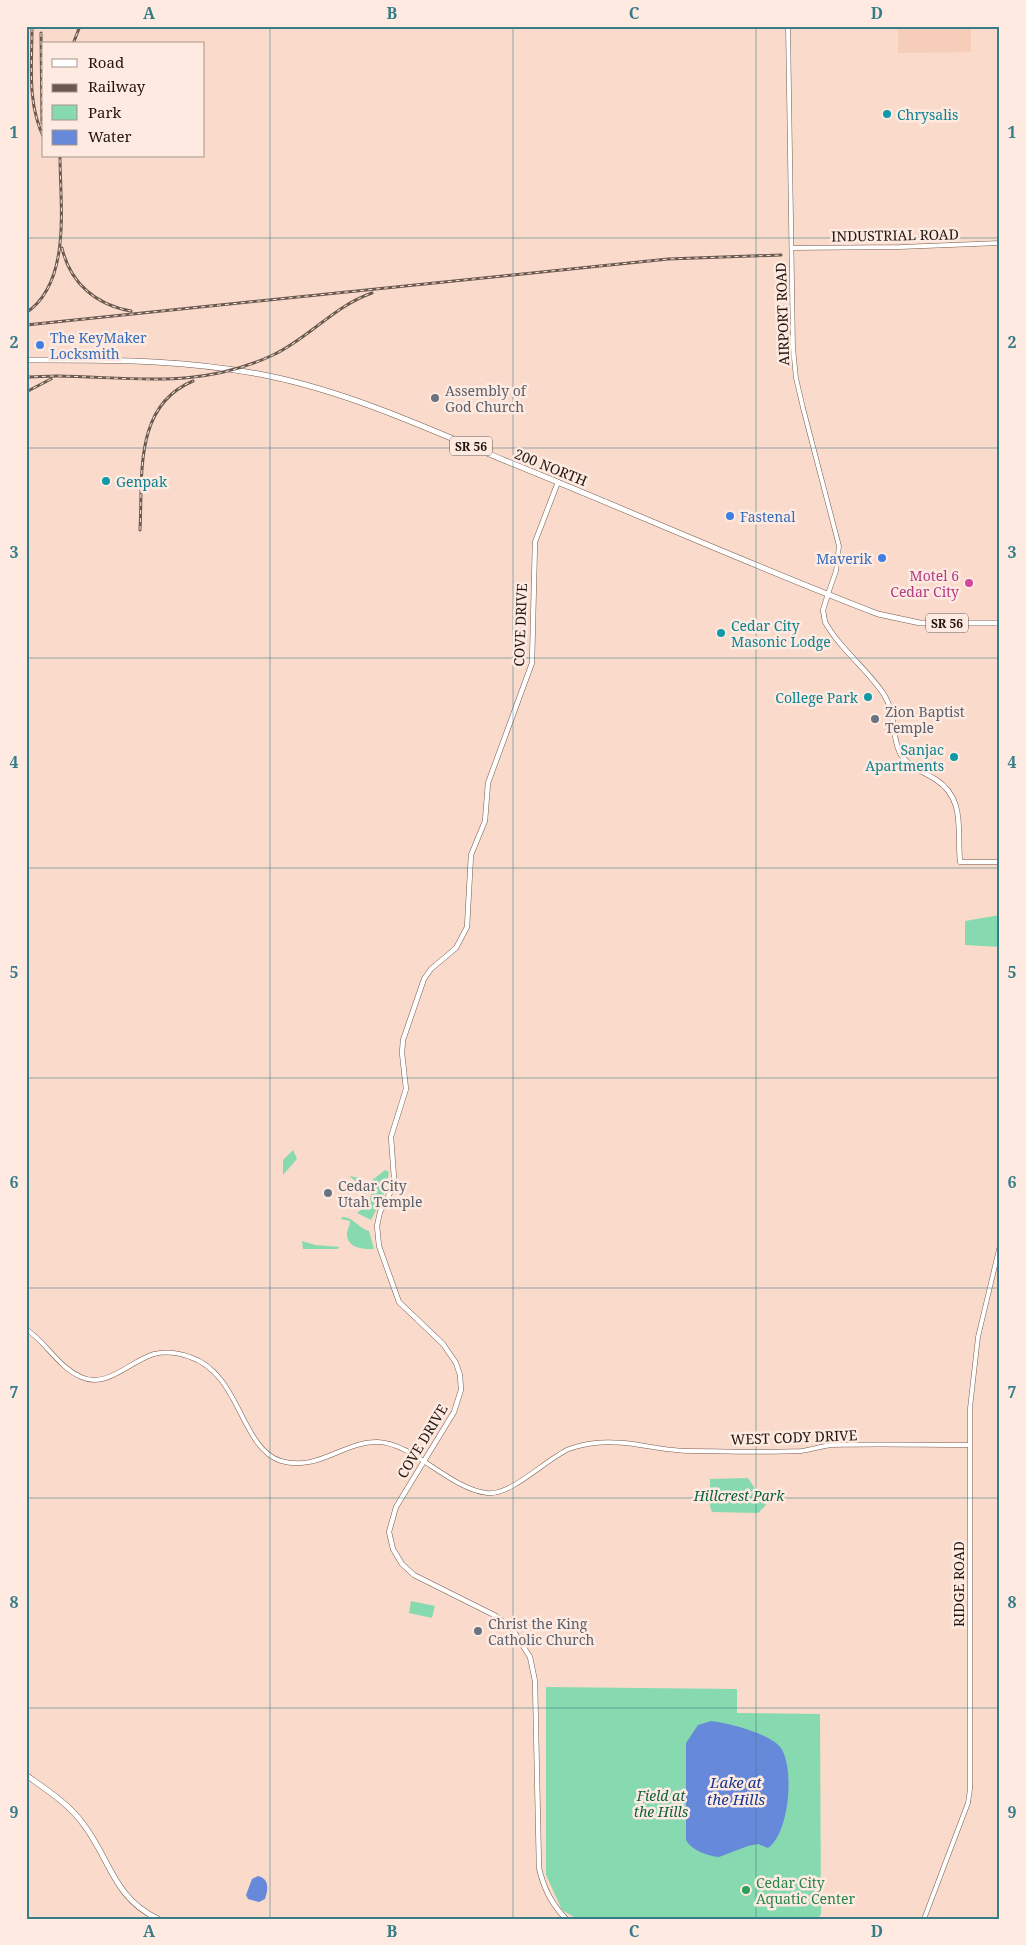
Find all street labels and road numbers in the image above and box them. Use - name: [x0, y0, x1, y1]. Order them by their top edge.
- street label: INDUSTRIAL ROAD: [831, 224, 959, 246]
- street label: AIRPORT ROAD: [771, 262, 793, 366]
- road number: SR 56: [450, 436, 492, 456]
- street label: 200 NORTH: [512, 444, 590, 490]
- street label: COVE DRIVE: [509, 583, 531, 667]
- road number: SR 56: [926, 614, 968, 632]
- street label: COVE DRIVE: [392, 1400, 452, 1482]
- street label: WEST CODY DRIVE: [730, 1425, 858, 1449]
- street label: RIDGE ROAD: [949, 1541, 968, 1627]

